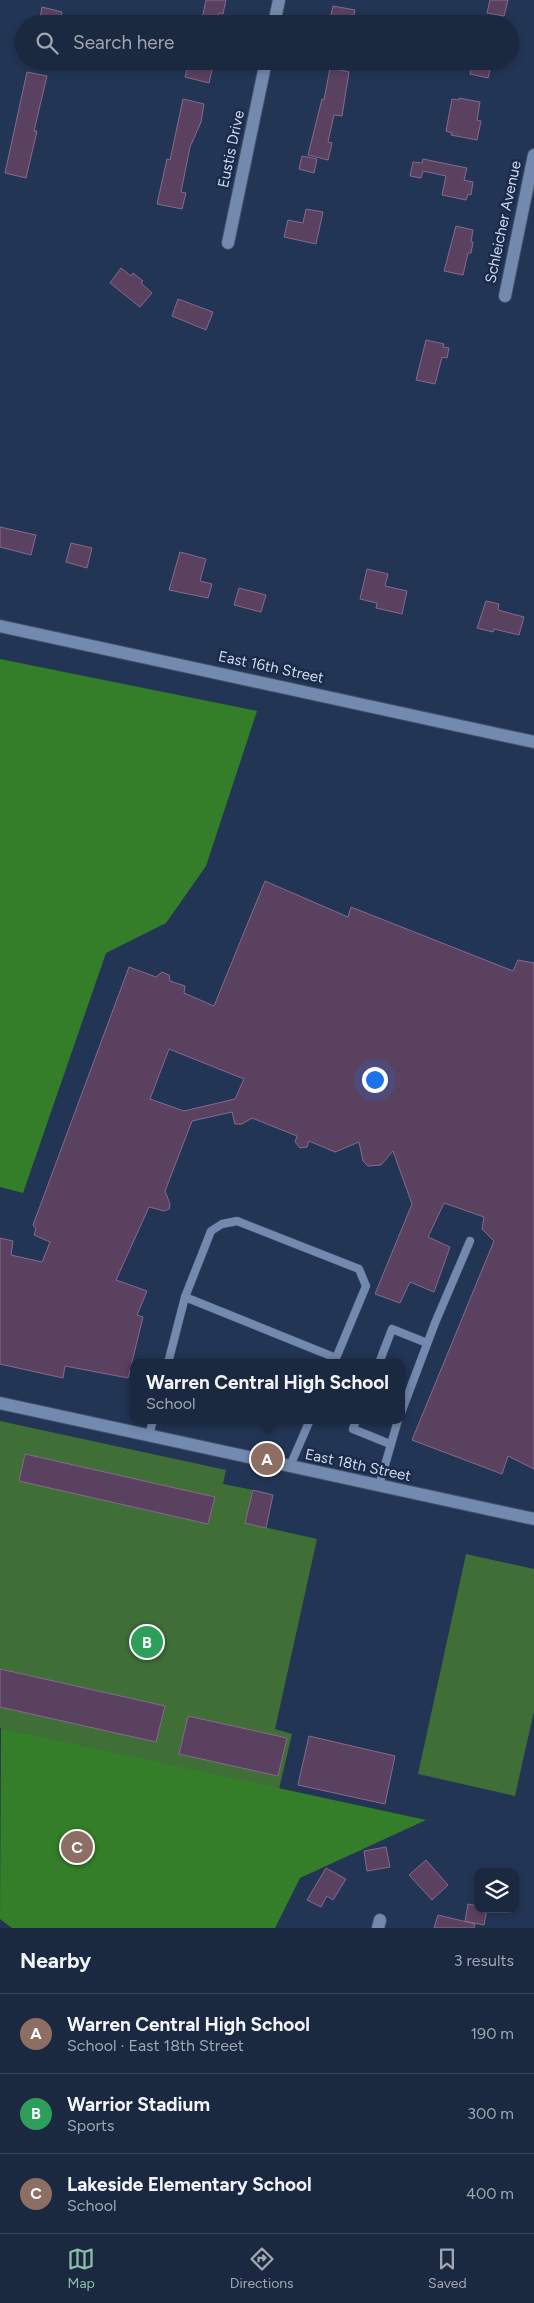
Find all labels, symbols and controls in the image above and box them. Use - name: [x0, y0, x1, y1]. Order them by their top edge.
- search box: [15, 15, 519, 70]
- icon: search: [33, 29, 61, 57]
- text: Search here: [73, 31, 175, 54]
- street label: Eustis Drive: [214, 109, 248, 189]
- street label: Schleicher Avenue: [481, 159, 525, 285]
- street label: East 16th Street: [217, 647, 326, 687]
- your location: [362, 1067, 388, 1093]
- popup: [130, 1359, 405, 1424]
- text: Warren Central High School: [146, 1371, 389, 1394]
- text: School: [146, 1394, 195, 1413]
- pin: A: [251, 1440, 283, 1478]
- street label: East 18th Street: [303, 1445, 413, 1485]
- pin: B: [131, 1623, 163, 1661]
- pin: C: [61, 1828, 93, 1866]
- map controls: [474, 1868, 519, 1913]
- button: layers: [474, 1868, 519, 1913]
- text: Nearby: [20, 1948, 91, 1973]
- text: 3 results: [454, 1951, 514, 1970]
- text: Warren Central High School: [67, 2013, 310, 2036]
- text: A: [30, 2024, 42, 2043]
- text: 190 m: [471, 2024, 514, 2043]
- text: School · East 18th Street: [67, 2036, 244, 2055]
- text: Warrior Stadium: [67, 2093, 210, 2116]
- text: B: [31, 2104, 41, 2123]
- text: 300 m: [467, 2104, 514, 2123]
- text: Sports: [67, 2116, 114, 2135]
- text: Lakeside Elementary School: [67, 2173, 312, 2196]
- text: C: [30, 2184, 42, 2203]
- text: 400 m: [466, 2184, 514, 2203]
- text: School: [67, 2196, 117, 2215]
- tab: Map: [67, 2245, 95, 2292]
- tab: Directions: [230, 2245, 294, 2292]
- tab: Saved: [428, 2245, 467, 2292]

